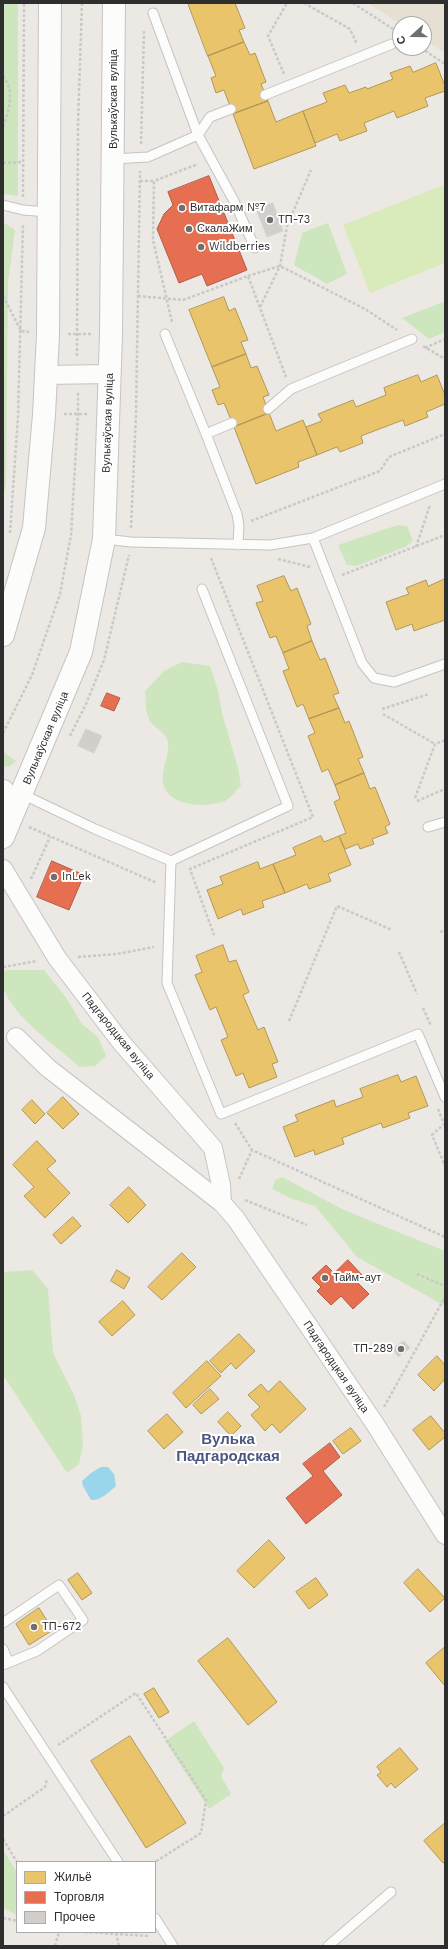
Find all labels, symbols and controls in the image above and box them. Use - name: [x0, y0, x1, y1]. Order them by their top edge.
- north arrow: [392, 16, 432, 56]
- text: С: [394, 34, 409, 46]
- street label: Вулькаўская вуліца: [107, 49, 121, 149]
- place label: Витафарм №7: [190, 201, 265, 215]
- marker: Витафарм №7: [177, 203, 187, 213]
- place label: ТП-73: [278, 213, 310, 227]
- marker: ТП-73: [265, 215, 275, 225]
- place label: СкалаЖим: [197, 222, 253, 236]
- marker: СкалаЖим: [184, 224, 194, 234]
- place label: Wildberries: [209, 240, 270, 254]
- marker: Wildberries: [196, 242, 206, 252]
- street label: Вулькаўская вуліца: [100, 373, 116, 473]
- street label: Вулькаўская вуліца: [20, 689, 72, 787]
- place label: InLek: [62, 870, 91, 884]
- marker: InLek: [49, 872, 59, 882]
- street label: Падгародцкая вуліца: [79, 990, 157, 1082]
- place label: Тайм-аут: [333, 1271, 381, 1285]
- marker: Тайм-аут: [320, 1273, 330, 1283]
- street label: Падгародцкая вуліца: [300, 1319, 372, 1415]
- place label: ТП-289: [353, 1342, 393, 1356]
- marker: ТП-289: [396, 1344, 406, 1354]
- district label: Вулька Падгародская: [176, 1431, 280, 1466]
- place label: ТП-672: [42, 1620, 81, 1634]
- marker: ТП-672: [29, 1622, 39, 1632]
- legend: [16, 1861, 156, 1933]
- text: Жильё: [54, 1870, 92, 1884]
- text: Торговля: [54, 1890, 104, 1904]
- text: Прочее: [54, 1910, 95, 1924]

